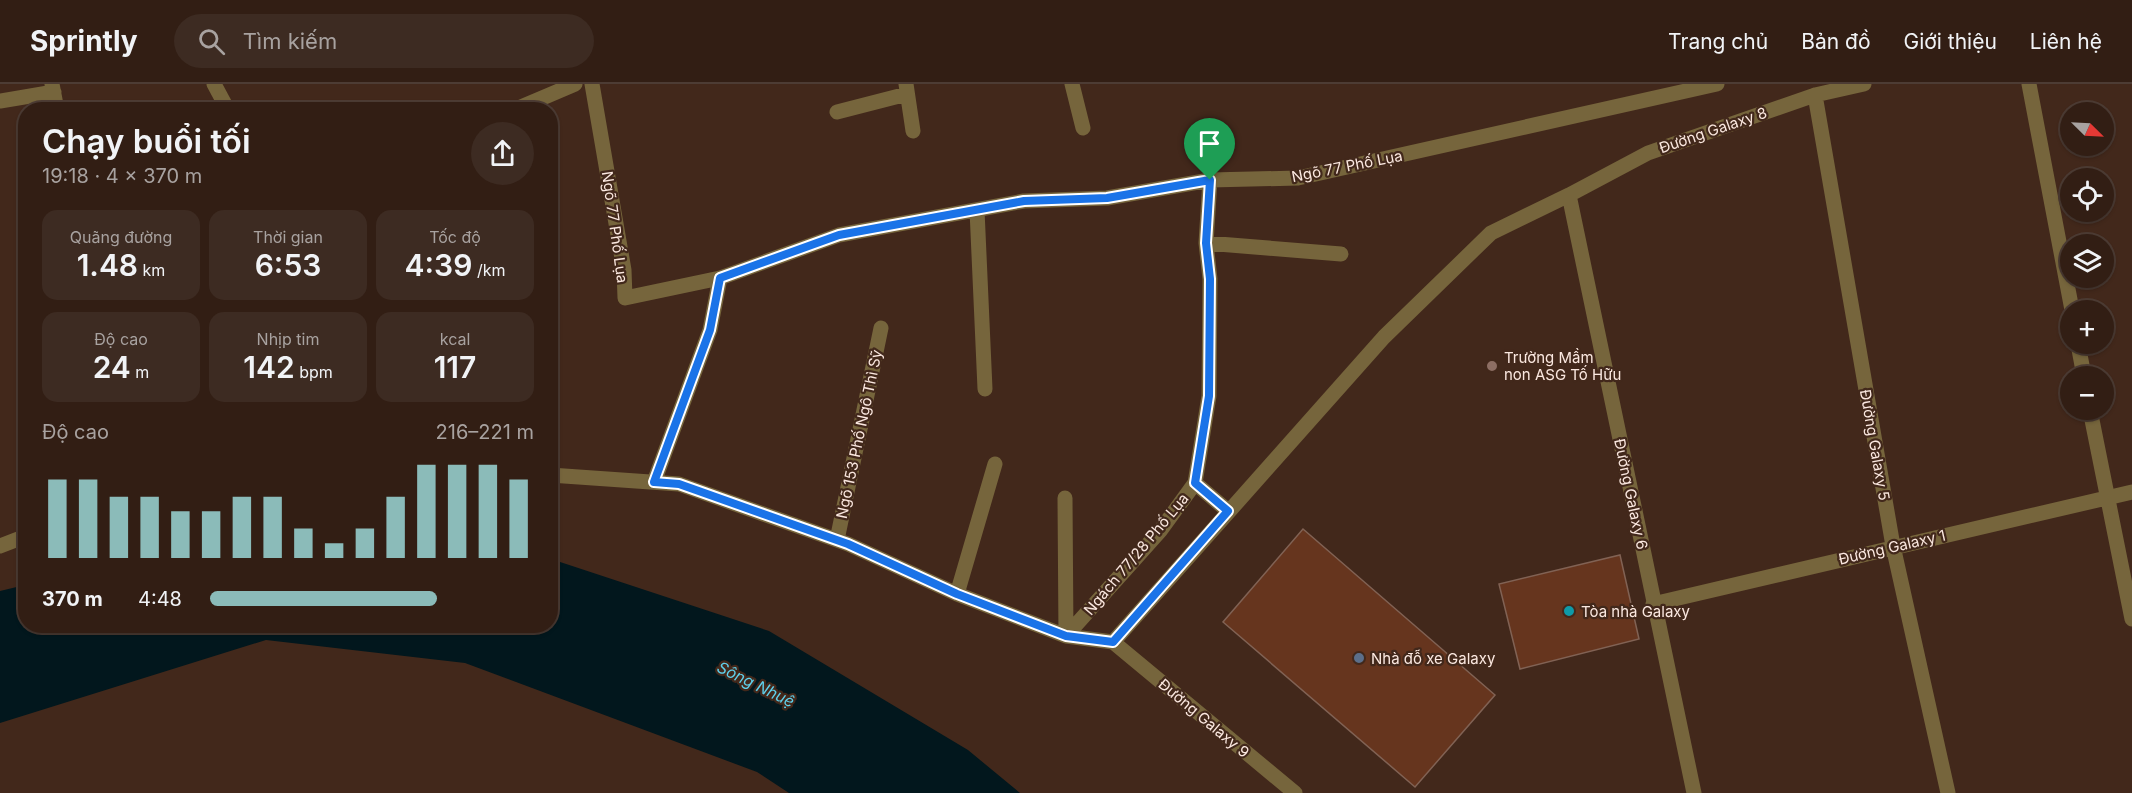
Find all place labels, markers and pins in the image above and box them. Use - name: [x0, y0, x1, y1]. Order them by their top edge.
- pin: [1184, 118, 1235, 180]
- place label: Trường Mầm non ASG Tố Hữu: [1504, 348, 1621, 384]
- marker: Trường Mầm non ASG Tố Hữu: [1485, 359, 1499, 373]
- place label: Tòa nhà Galaxy: [1581, 602, 1691, 621]
- marker: Tòa nhà Galaxy: [1562, 604, 1576, 618]
- place label: Nhà đỗ xe Galaxy: [1371, 649, 1496, 668]
- marker: Nhà đỗ xe Galaxy: [1352, 651, 1366, 665]

